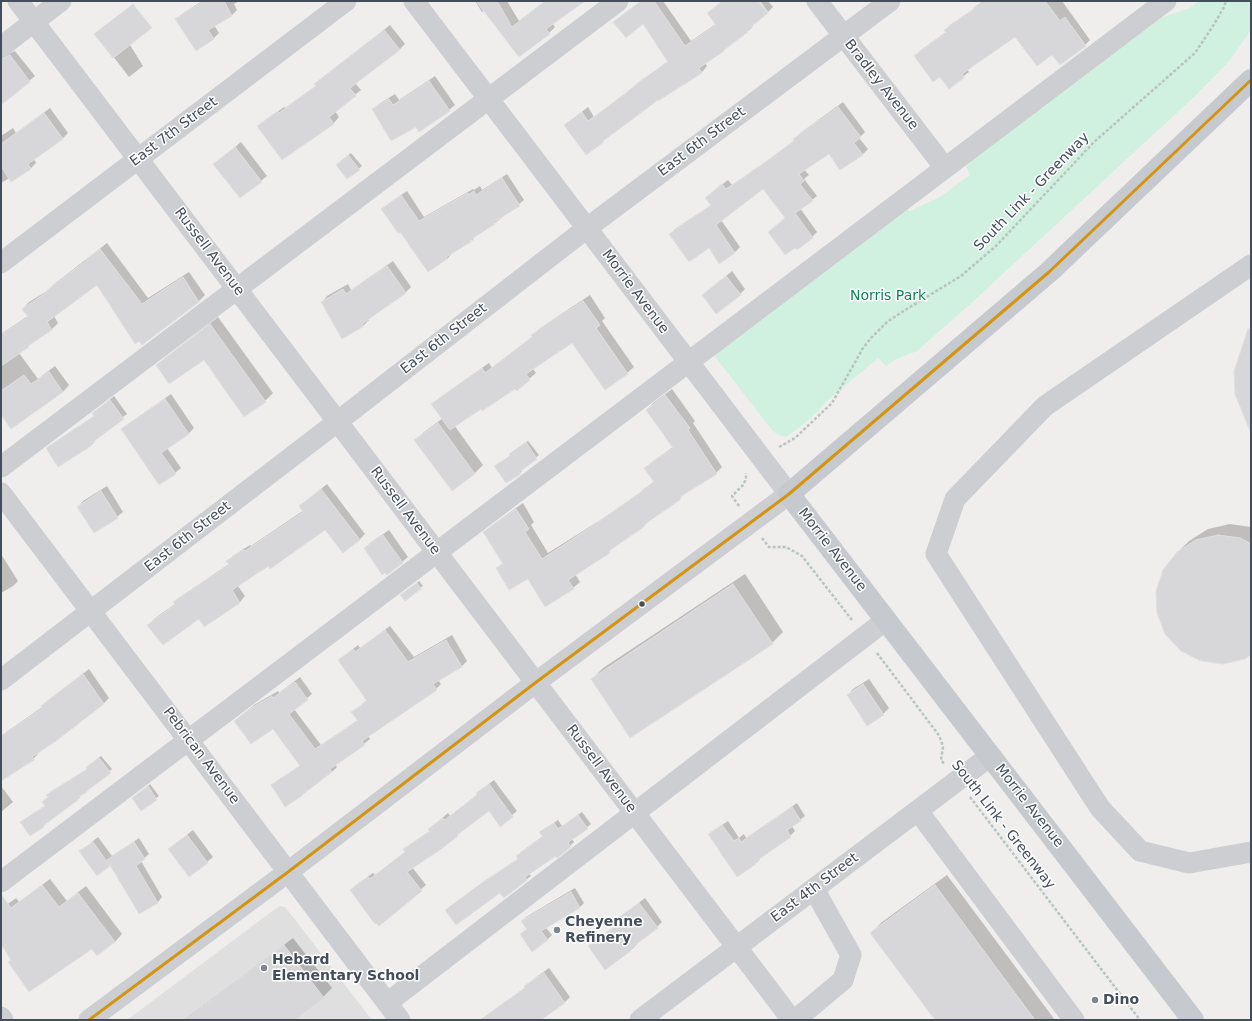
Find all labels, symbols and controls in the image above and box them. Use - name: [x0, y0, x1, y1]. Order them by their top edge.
- street label: Bradley Avenue: [840, 36, 922, 134]
- street label: East 7th Street: [127, 94, 221, 170]
- street label: East 6th Street: [655, 104, 749, 180]
- street label: South Link - Greenway: [971, 129, 1093, 255]
- street label: Russell Avenue: [171, 205, 247, 299]
- street label: Morrie Avenue: [598, 247, 672, 337]
- park label: Norris Park: [850, 288, 926, 304]
- street label: East 6th Street: [397, 300, 491, 378]
- street label: Russell Avenue: [367, 464, 443, 558]
- street label: East 6th Street: [141, 498, 235, 576]
- street label: Morrie Avenue: [794, 505, 870, 595]
- unlabelled marker: [637, 599, 647, 609]
- street label: Pebrican Avenue: [159, 704, 243, 808]
- street label: Russell Avenue: [563, 722, 639, 816]
- street label: South Link - Greenway: [948, 757, 1058, 893]
- street label: Morrie Avenue: [991, 761, 1067, 851]
- street label: East 4th Street: [768, 850, 862, 926]
- place label: Cheyenne Refinery: [565, 914, 643, 946]
- marker: Cheyenne Refinery: [552, 925, 562, 935]
- place label: Hebard Elementary School: [272, 952, 419, 984]
- marker: Hebard Elementary School: [259, 963, 269, 973]
- place label: Dino: [1103, 992, 1139, 1008]
- marker: Dino: [1090, 995, 1100, 1005]

